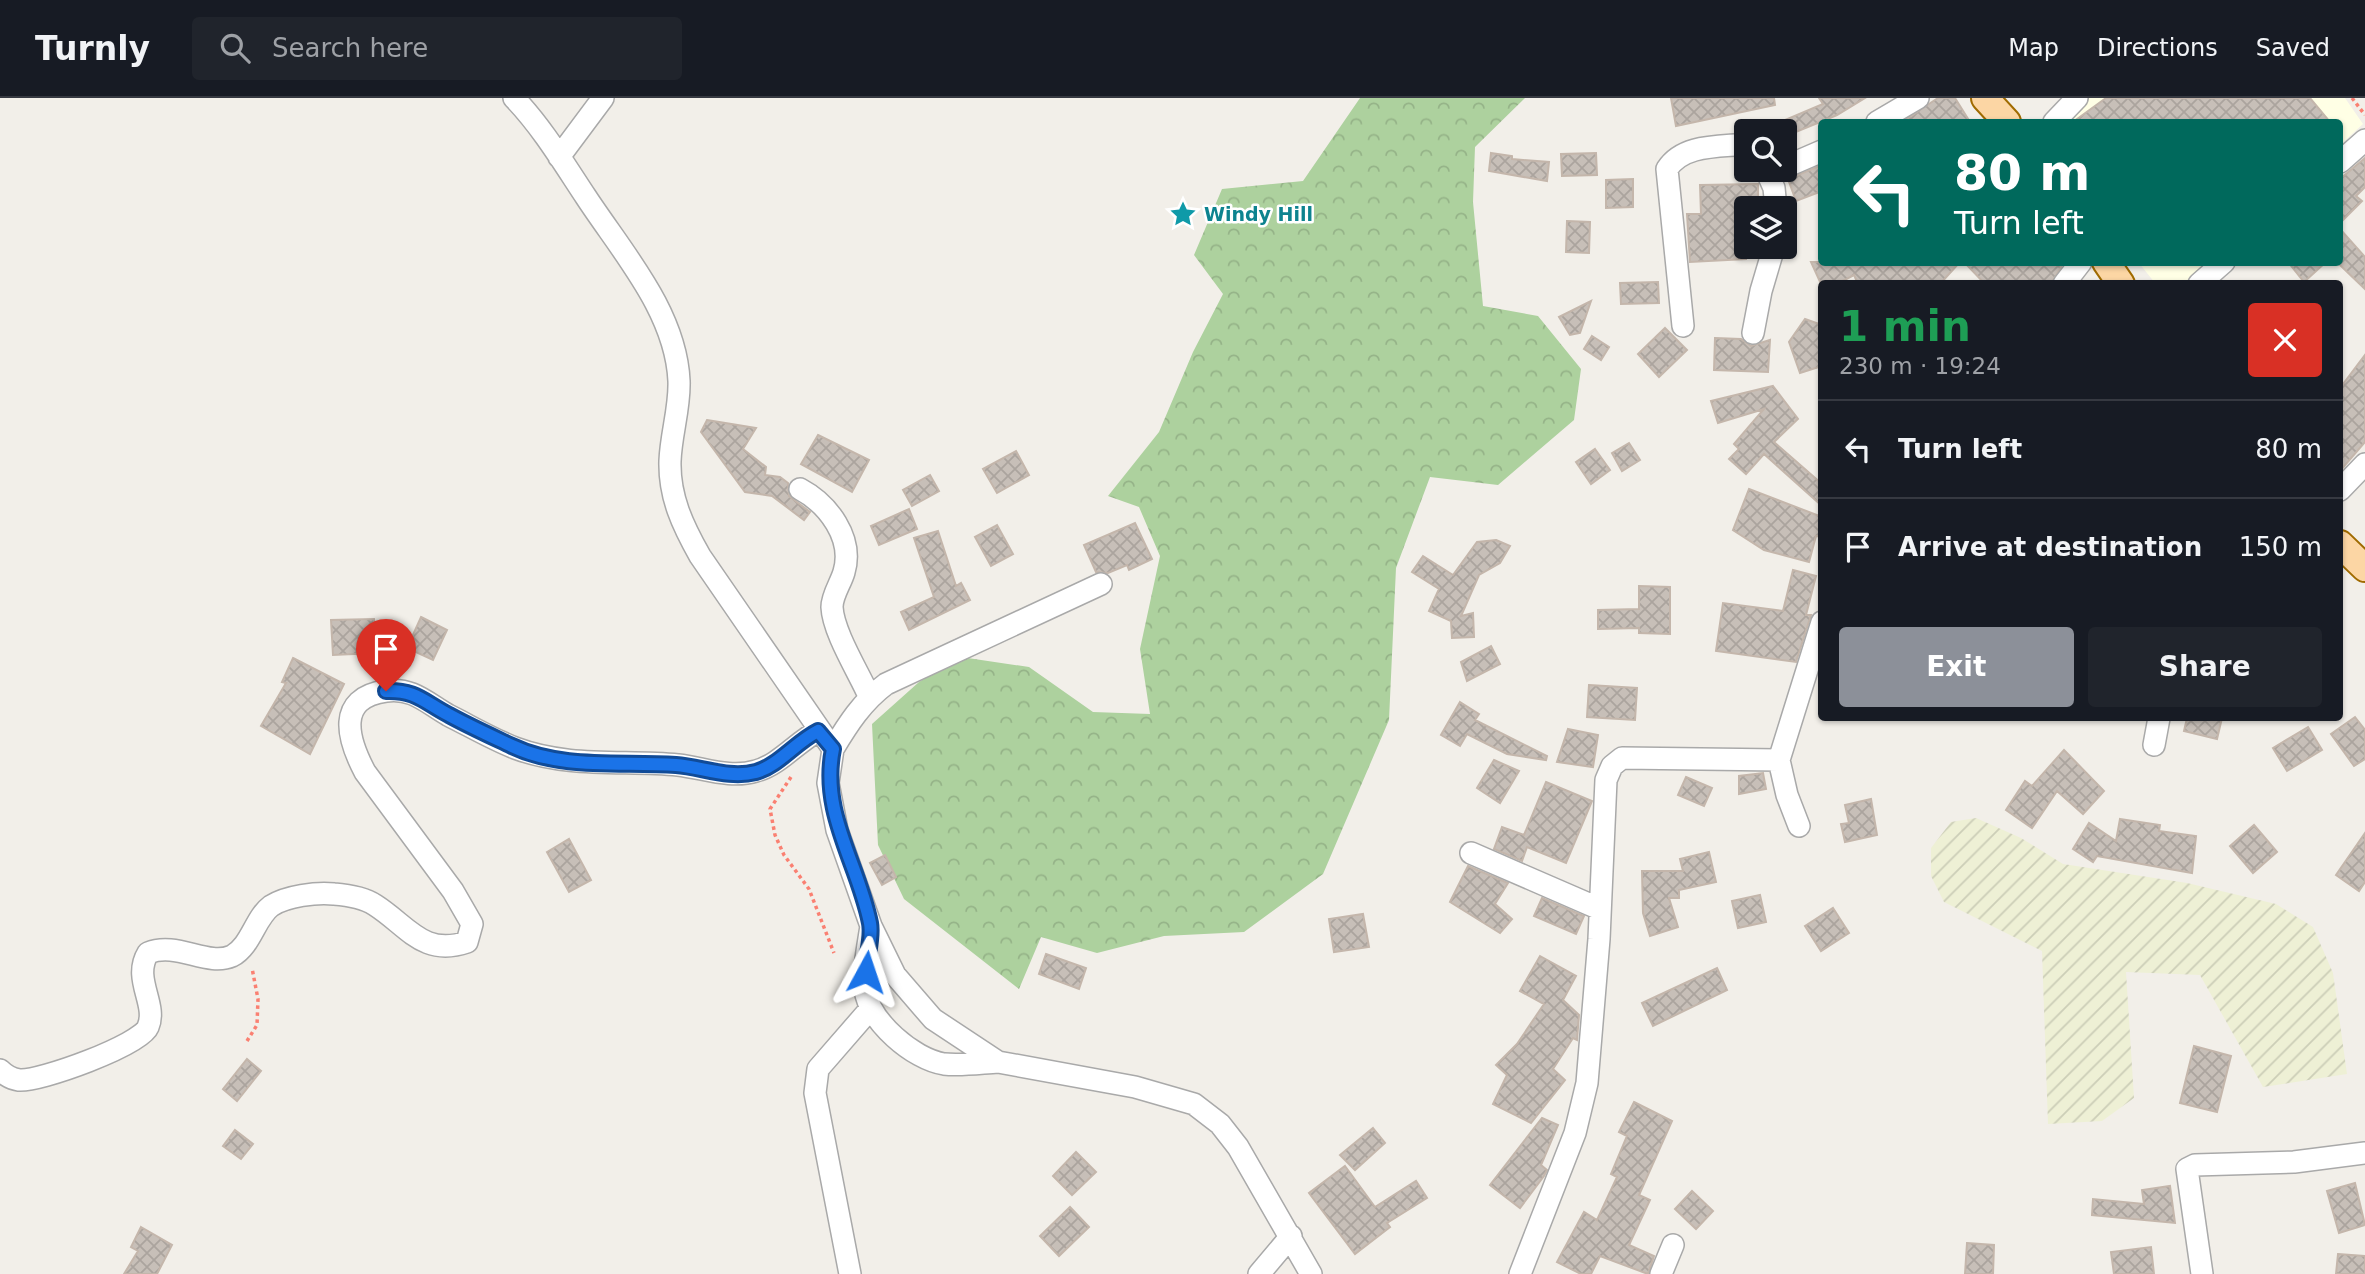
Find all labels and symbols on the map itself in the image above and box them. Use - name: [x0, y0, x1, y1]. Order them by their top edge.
- place icon: Windy Hill: [1168, 199, 1198, 229]
- place label: Windy Hill: [1204, 203, 1313, 225]
- pin: [356, 619, 416, 691]
- position arrow: [829, 935, 903, 1009]

